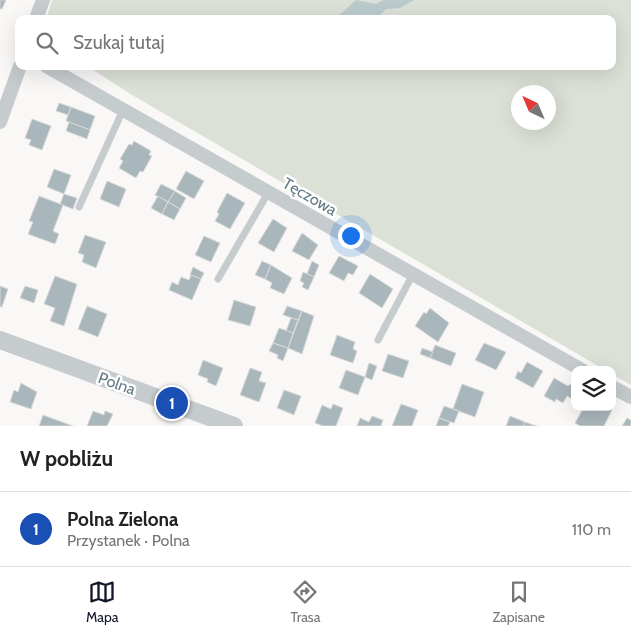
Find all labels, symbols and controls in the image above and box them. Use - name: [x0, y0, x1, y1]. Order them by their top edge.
- search box: [15, 15, 616, 70]
- icon: search: [33, 29, 61, 57]
- text: Szukaj tutaj: [73, 31, 165, 54]
- north arrow: [511, 85, 556, 130]
- street label: Tęczowa: [279, 173, 340, 220]
- your location: [338, 223, 364, 249]
- map controls: [571, 366, 616, 411]
- button: layers: [571, 366, 616, 411]
- street label: Polna: [96, 368, 138, 399]
- pin: 1: [156, 384, 188, 422]
- text: W pobliżu: [20, 446, 113, 471]
- text: Polna Zielona: [67, 508, 178, 531]
- text: 1: [33, 520, 39, 539]
- text: 110 m: [572, 520, 611, 539]
- text: Przystanek · Polna: [67, 531, 190, 550]
- tab: Mapa: [86, 578, 119, 626]
- tab: Trasa: [291, 578, 320, 626]
- tab: Zapisane: [492, 578, 545, 626]

